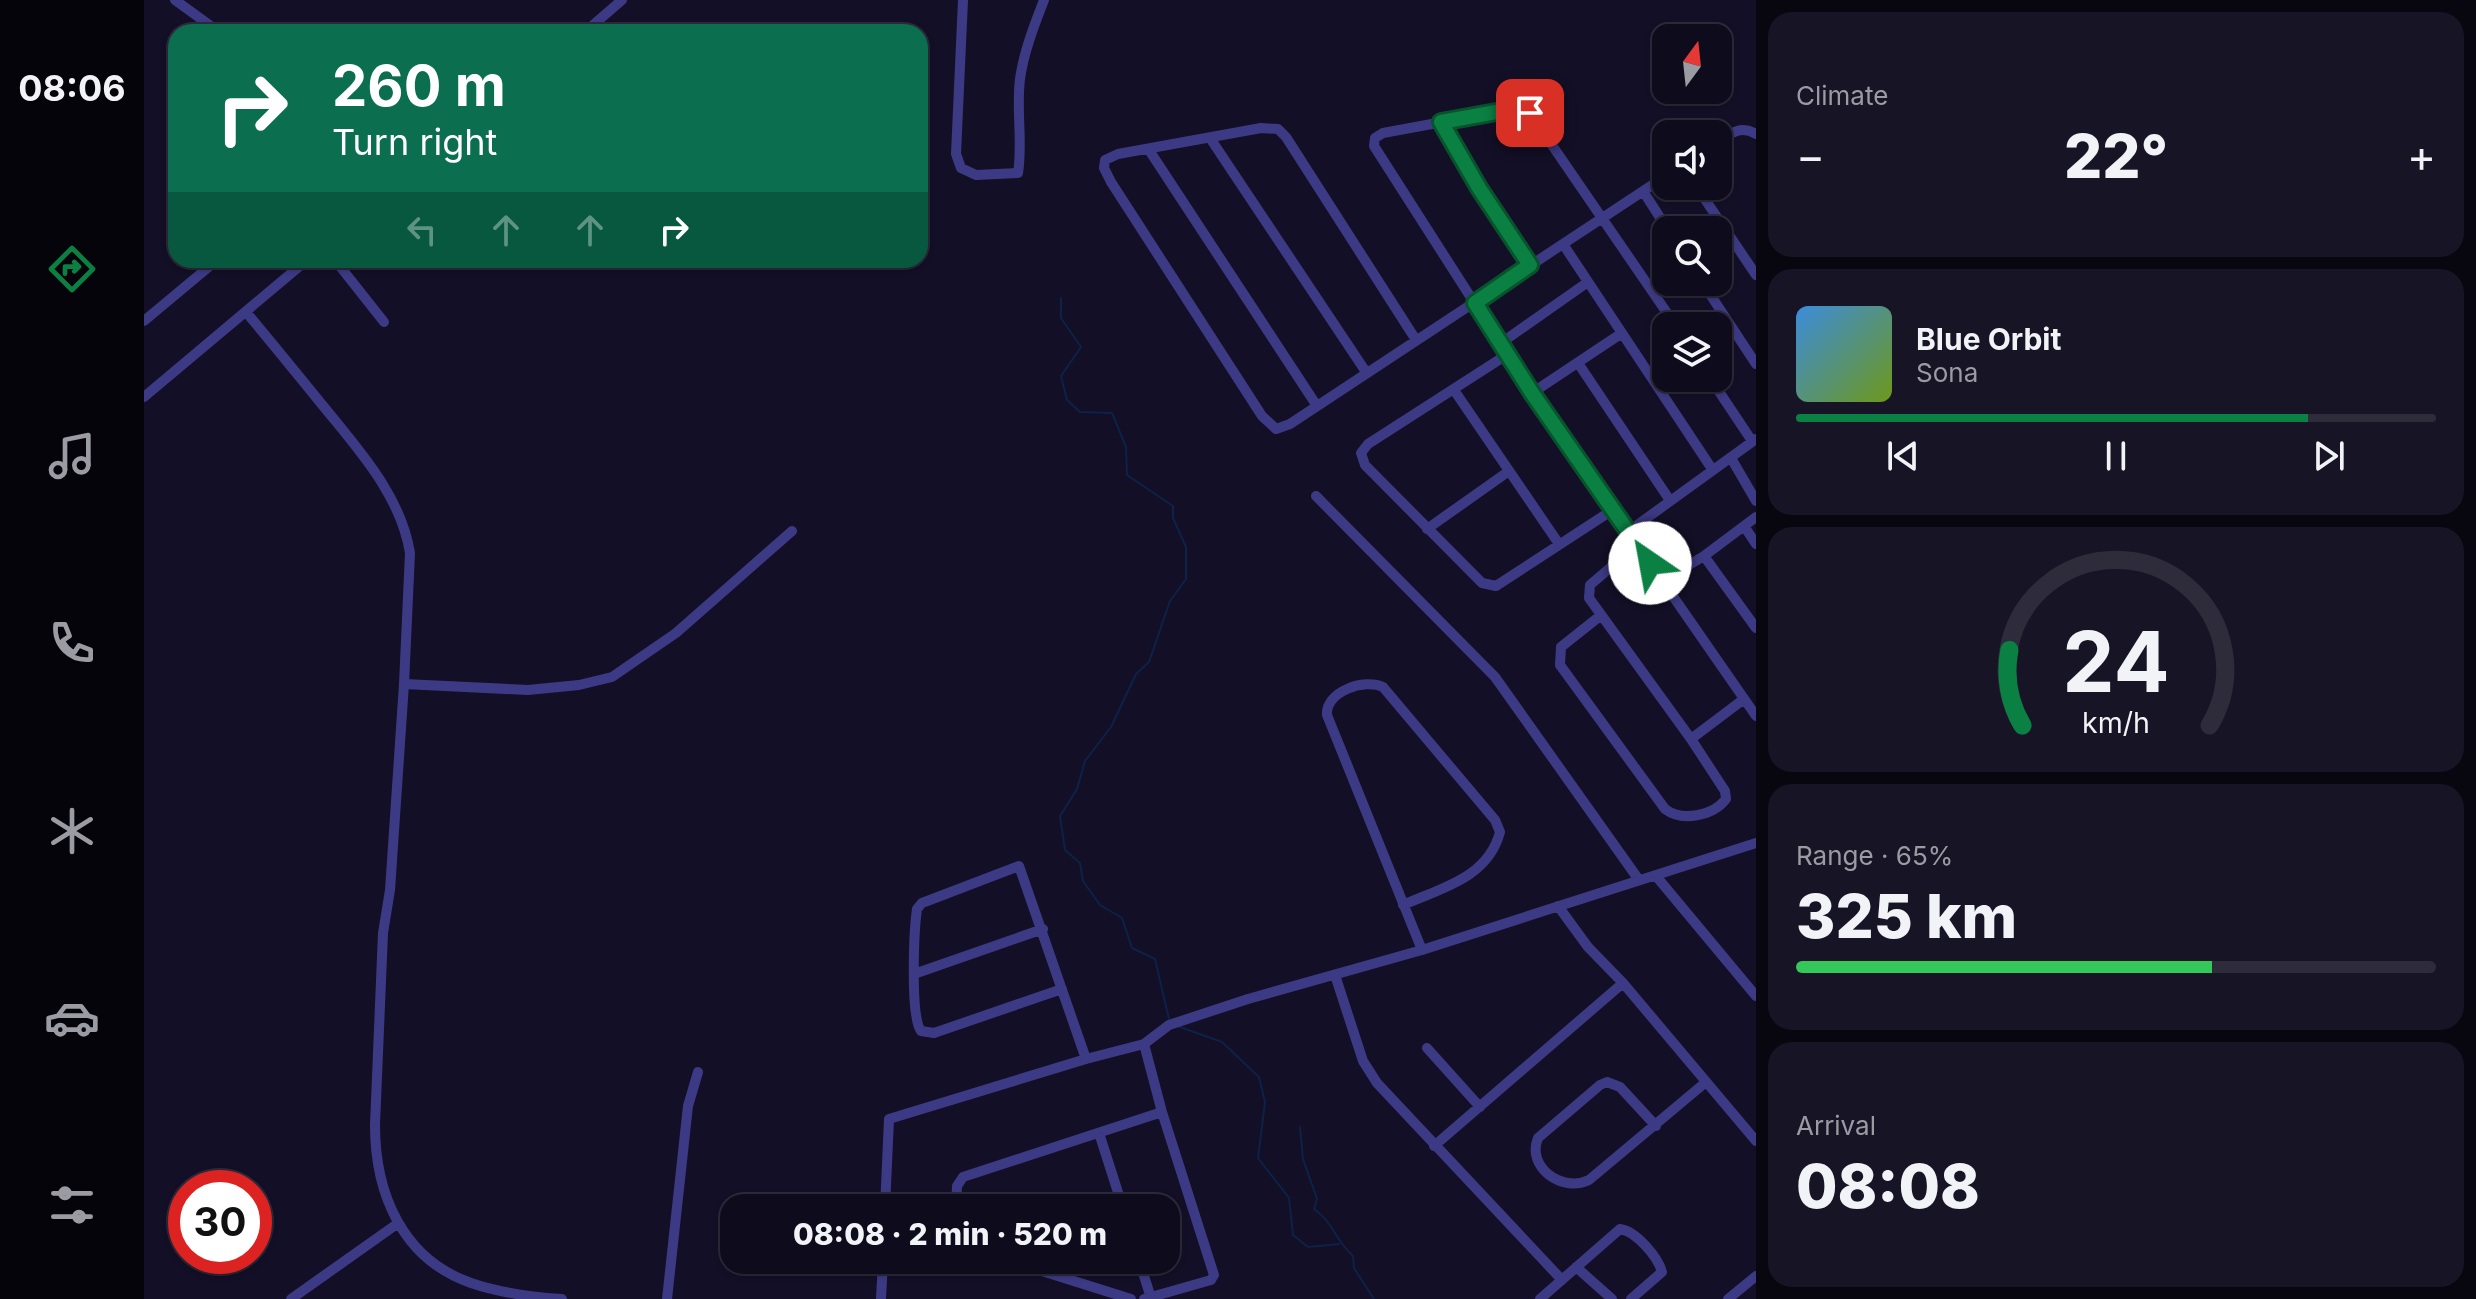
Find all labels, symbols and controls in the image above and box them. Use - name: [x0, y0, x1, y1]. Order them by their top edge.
- north arrow: [1652, 24, 1732, 104]
- map controls: [1652, 24, 1732, 392]
- text: 260 m: [332, 52, 506, 120]
- icon: right: [200, 56, 304, 160]
- text: 08:06: [18, 66, 126, 110]
- pin: [1496, 79, 1564, 147]
- text: Climate: [1796, 80, 1888, 111]
- icon: arrive: [1508, 91, 1552, 135]
- text: Turn right: [332, 120, 497, 164]
- button: sound: [1652, 120, 1732, 200]
- text: 22°: [2064, 120, 2168, 192]
- text: −: [1796, 129, 1825, 183]
- text: +: [2407, 129, 2436, 183]
- icon: left: [400, 208, 444, 252]
- icon: ahead: [484, 208, 528, 252]
- icon: ahead: [568, 208, 612, 252]
- icon: right: [652, 208, 696, 252]
- button: search: [1652, 216, 1732, 296]
- icon: directions: [44, 241, 100, 297]
- button: layers: [1652, 312, 1732, 392]
- text: Blue Orbit: [1916, 321, 2061, 357]
- text: Sona: [1916, 357, 1978, 388]
- icon: music: [44, 428, 100, 484]
- icon: previous: [1881, 434, 1925, 478]
- icon: pause: [2094, 434, 2138, 478]
- icon: next: [2307, 434, 2351, 478]
- position arrow: [1608, 521, 1692, 605]
- text: 24: [2062, 610, 2170, 711]
- icon: phone: [44, 615, 100, 671]
- text: km/h: [2082, 705, 2150, 740]
- icon: climate: [44, 803, 100, 859]
- text: Range · 65%: [1796, 840, 1953, 871]
- text: 325 km: [1796, 880, 2017, 952]
- icon: car: [44, 990, 100, 1046]
- text: Arrival: [1796, 1110, 1876, 1141]
- text: 08:08: [1796, 1150, 1980, 1222]
- speed limit sign: 30: [168, 1170, 272, 1274]
- icon: filters: [44, 1177, 100, 1233]
- text: 08:08 · 2 min · 520 m: [793, 1216, 1107, 1252]

